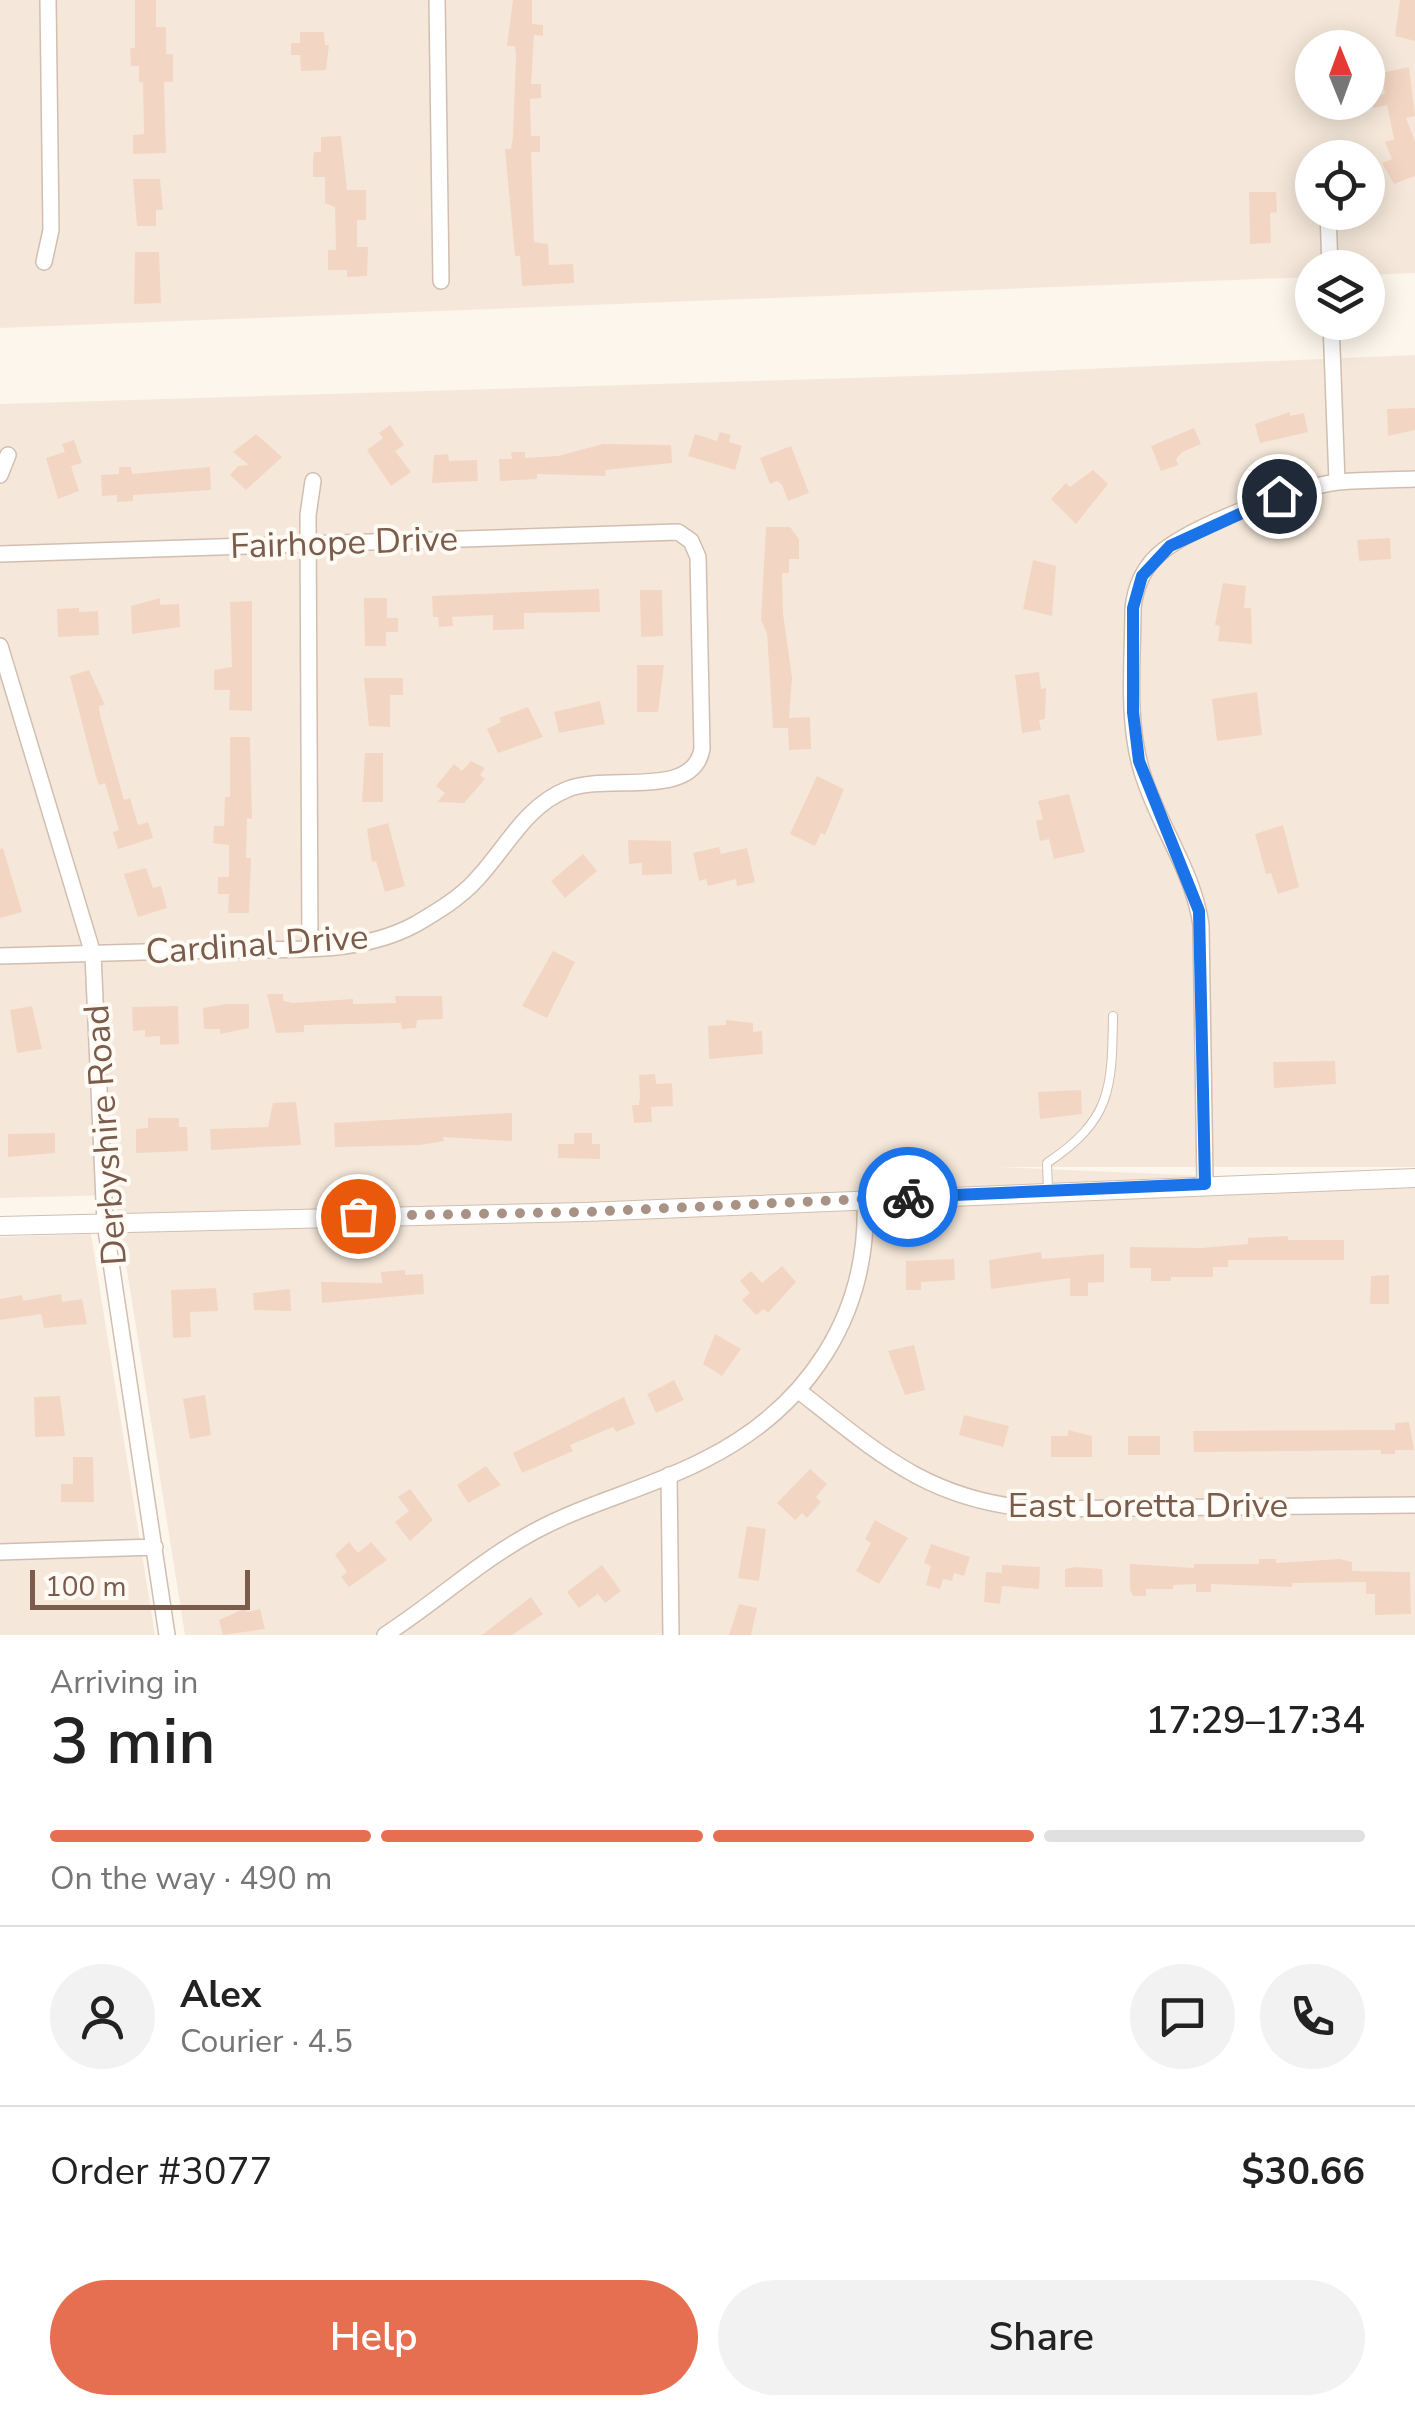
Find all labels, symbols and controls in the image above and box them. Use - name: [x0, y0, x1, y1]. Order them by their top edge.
- north arrow: [1295, 30, 1385, 120]
- map controls: [1295, 30, 1385, 340]
- button: locate: [1295, 140, 1385, 230]
- button: layers: [1295, 250, 1385, 340]
- pin: [1237, 454, 1322, 539]
- icon: home: [1252, 469, 1307, 524]
- street label: Fairhope Drive: [229, 515, 459, 570]
- street label: Cardinal Drive: [144, 913, 370, 976]
- street label: Derbyshire Road: [73, 1003, 138, 1267]
- courier: [858, 1147, 958, 1247]
- icon: bike: [881, 1170, 936, 1225]
- pin: [316, 1174, 401, 1259]
- icon: bag: [331, 1189, 386, 1244]
- street label: East Loretta Drive: [1008, 1482, 1288, 1529]
- scale bar: [30, 1565, 250, 1610]
- text: 100 m: [45, 1568, 127, 1606]
- text: Arriving in: [50, 1661, 198, 1704]
- text: 17:29–17:34: [1146, 1695, 1365, 1746]
- text: 3 min: [50, 1697, 216, 1786]
- text: On the way · 490 m: [50, 1857, 332, 1900]
- button: person: [50, 1964, 155, 2069]
- button: chat: [1130, 1964, 1235, 2069]
- button: phone: [1260, 1964, 1365, 2069]
- text: Alex: [180, 1969, 261, 2020]
- text: Courier · 4.5: [180, 2020, 353, 2063]
- text: Order #3077: [50, 2146, 272, 2197]
- text: $30.66: [1242, 2146, 1365, 2197]
- button: Help: [50, 2280, 698, 2395]
- button: Share: [718, 2280, 1365, 2395]

